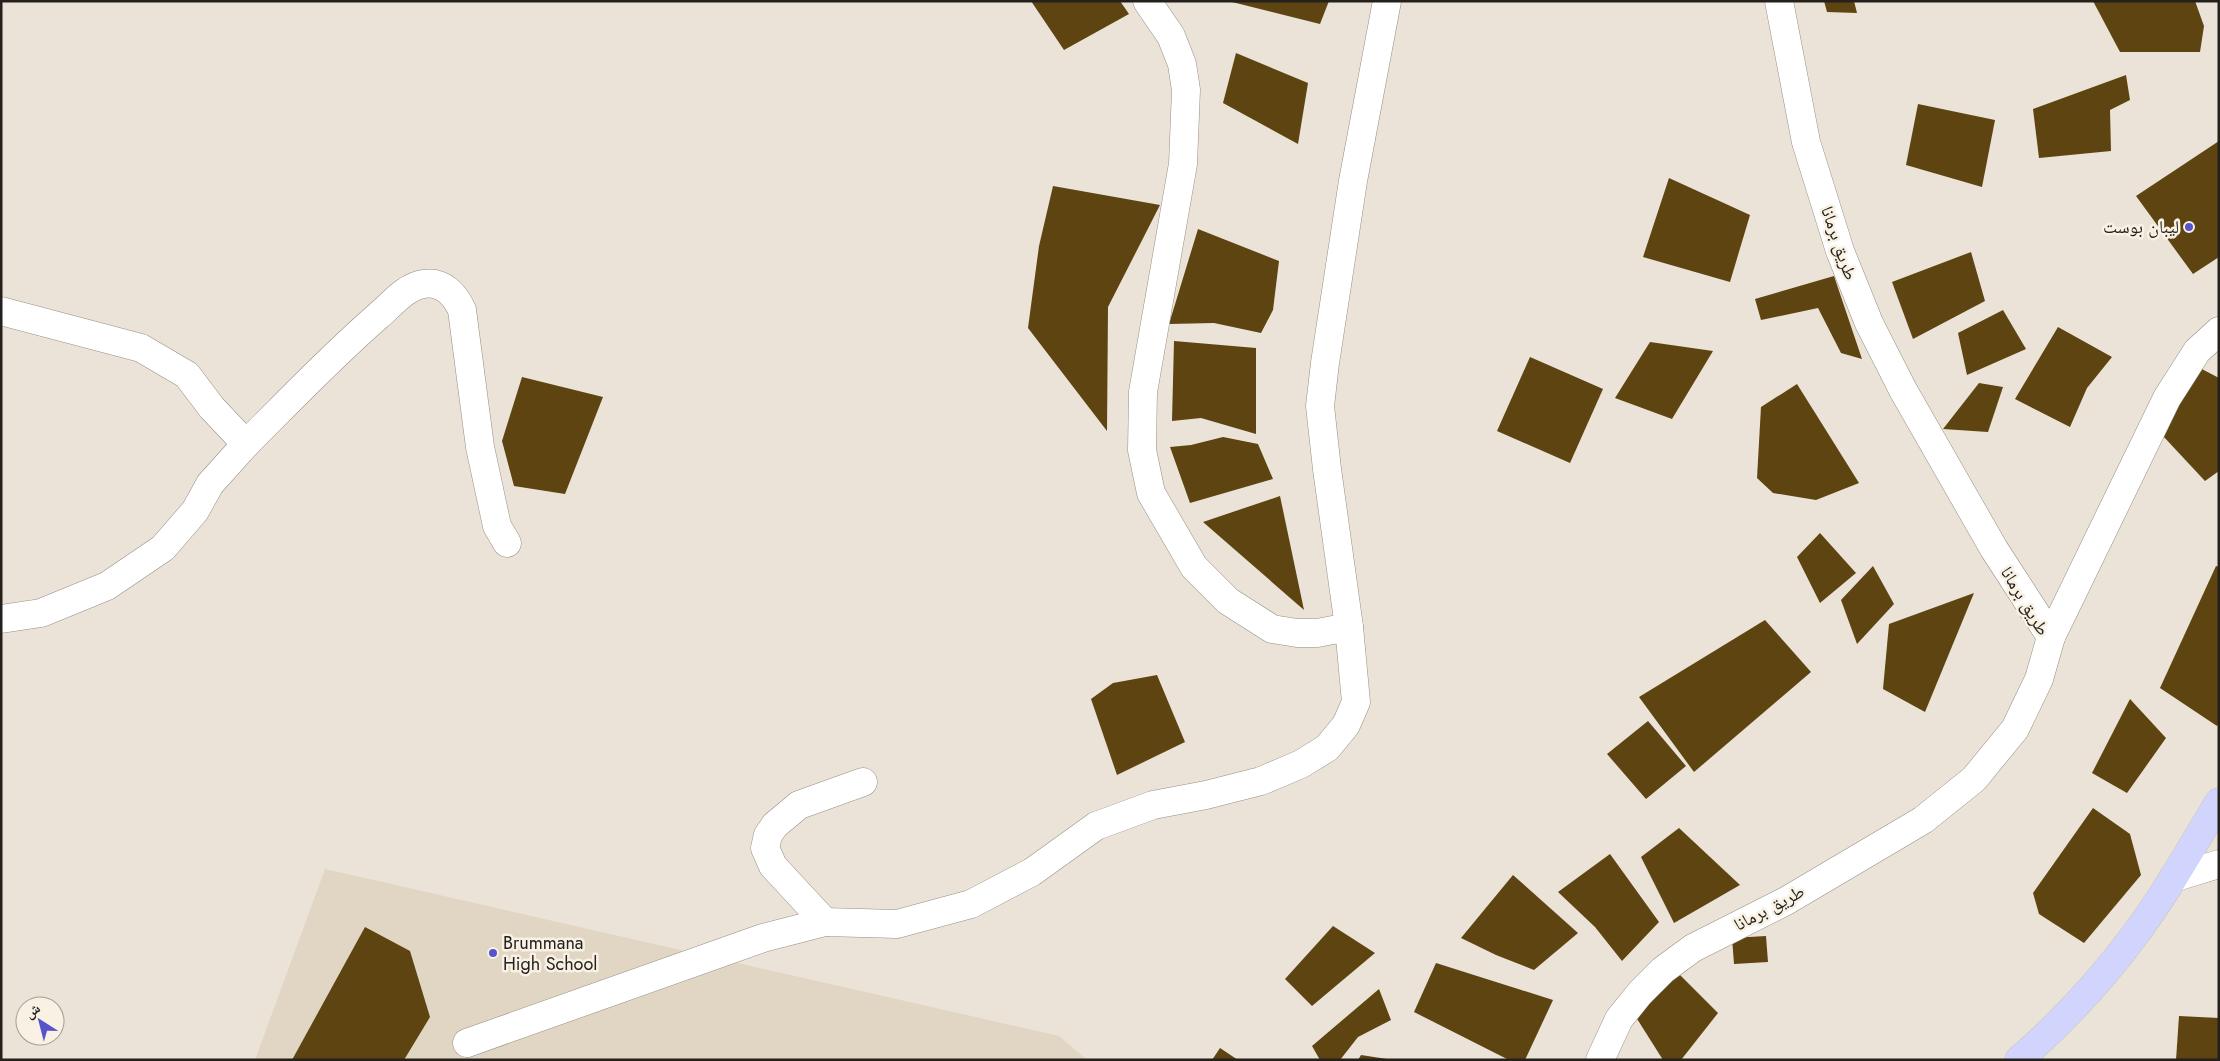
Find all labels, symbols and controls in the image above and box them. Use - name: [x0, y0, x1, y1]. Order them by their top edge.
- street label: طريق برمانا: [1814, 202, 1864, 284]
- place label: ليبان بوست: [2103, 214, 2179, 240]
- marker: ليبان بوست: [2183, 221, 2195, 233]
- street label: طريق برمانا: [1994, 561, 2056, 641]
- street label: طريق برمانا: [1729, 878, 1809, 938]
- place label: Brummana High School: [503, 930, 597, 977]
- marker: Brummana High School: [487, 947, 499, 959]
- north arrow: [15, 996, 65, 1046]
- text: ش: [20, 998, 44, 1023]

